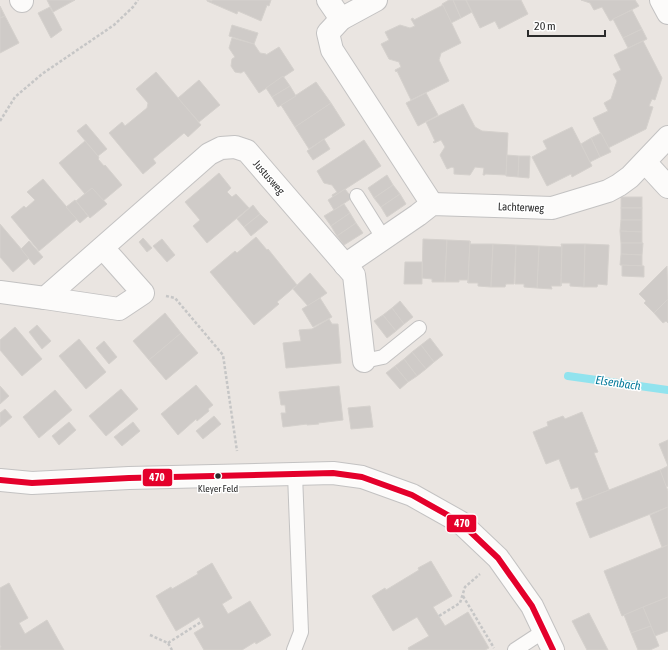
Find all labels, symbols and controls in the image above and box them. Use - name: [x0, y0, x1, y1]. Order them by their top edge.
- scale bar: [528, 12, 605, 38]
- text: 20 m: [534, 19, 556, 33]
- street label: Justusweg: [251, 157, 287, 197]
- street label: Lachterweg: [498, 200, 545, 214]
- water label: Elsenbach: [595, 373, 642, 393]
- line badge: 470: [142, 468, 173, 487]
- text: 470: [148, 471, 165, 483]
- marker: Kleyer Feld: [213, 471, 223, 481]
- place label: Kleyer Feld: [198, 483, 238, 494]
- line badge: 470: [446, 514, 477, 533]
- text: 470: [453, 517, 470, 529]

